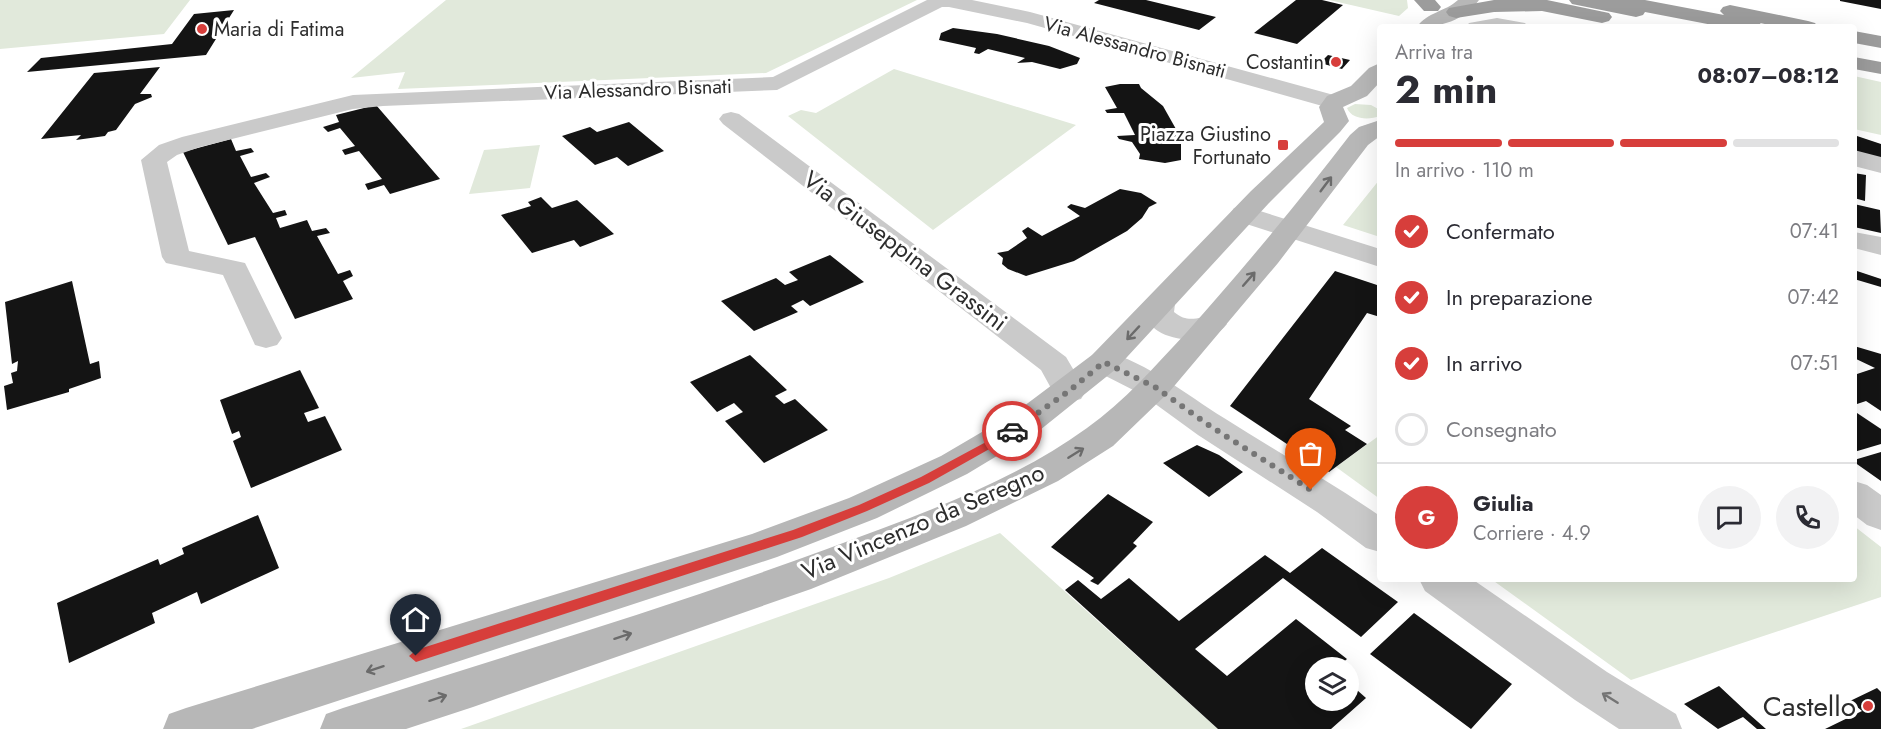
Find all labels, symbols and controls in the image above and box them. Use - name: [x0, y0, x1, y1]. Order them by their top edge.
- street label: Via Alessandro Bisnati: [1040, 9, 1229, 86]
- place label: Maria di Fatima: [214, 15, 344, 44]
- marker: Maria di Fatima: [195, 22, 209, 36]
- text: Arriva tra: [1395, 38, 1473, 67]
- place label: Costantin: [1246, 48, 1324, 77]
- marker: Costantin: [1329, 55, 1343, 69]
- text: 08:07–08:12: [1697, 59, 1839, 91]
- text: 2 min: [1395, 61, 1497, 118]
- street label: Via Alessandro Bisnati: [544, 72, 732, 107]
- place label: Piazza Giustino Fortunato: [1140, 120, 1271, 172]
- marker: Piazza Giustino Fortunato: [1276, 138, 1290, 152]
- text: In arrivo · 110 m: [1395, 156, 1534, 185]
- street label: Via Giuseppina Grassini: [796, 162, 1015, 339]
- one-way arrow: [1320, 176, 1333, 192]
- icon: check: [1395, 215, 1428, 248]
- text: Confermato: [1446, 215, 1555, 247]
- text: 07:41: [1790, 217, 1839, 246]
- one-way arrow: [1242, 272, 1256, 287]
- icon: check: [1395, 281, 1428, 314]
- text: In preparazione: [1446, 281, 1593, 313]
- text: 07:42: [1787, 283, 1839, 312]
- one-way arrow: [1126, 325, 1140, 340]
- icon: check: [1395, 347, 1428, 380]
- text: In arrivo: [1446, 347, 1522, 379]
- text: 07:51: [1790, 349, 1839, 378]
- courier: [982, 401, 1042, 461]
- text: Consegnato: [1446, 413, 1557, 445]
- icon: car: [996, 415, 1029, 448]
- pin: [1285, 428, 1336, 490]
- icon: bag: [1294, 437, 1327, 470]
- one-way arrow: [1067, 446, 1084, 459]
- street label: Via Vincenzo da Seregno: [796, 455, 1050, 589]
- button: chat: [1698, 486, 1761, 549]
- button: phone: [1776, 486, 1839, 549]
- text: Giulia: [1473, 487, 1534, 519]
- text: G: [1418, 501, 1435, 533]
- text: Corriere · 4.9: [1473, 519, 1591, 548]
- pin: [390, 594, 441, 656]
- icon: home: [399, 603, 432, 636]
- one-way arrow: [613, 630, 632, 641]
- map controls: [1305, 657, 1359, 711]
- button: layers: [1305, 657, 1359, 711]
- one-way arrow: [366, 664, 385, 675]
- place label: Castello: [1763, 686, 1856, 727]
- one-way arrow: [428, 691, 447, 702]
- one-way arrow: [1602, 691, 1619, 703]
- marker: Castello: [1861, 699, 1875, 713]

